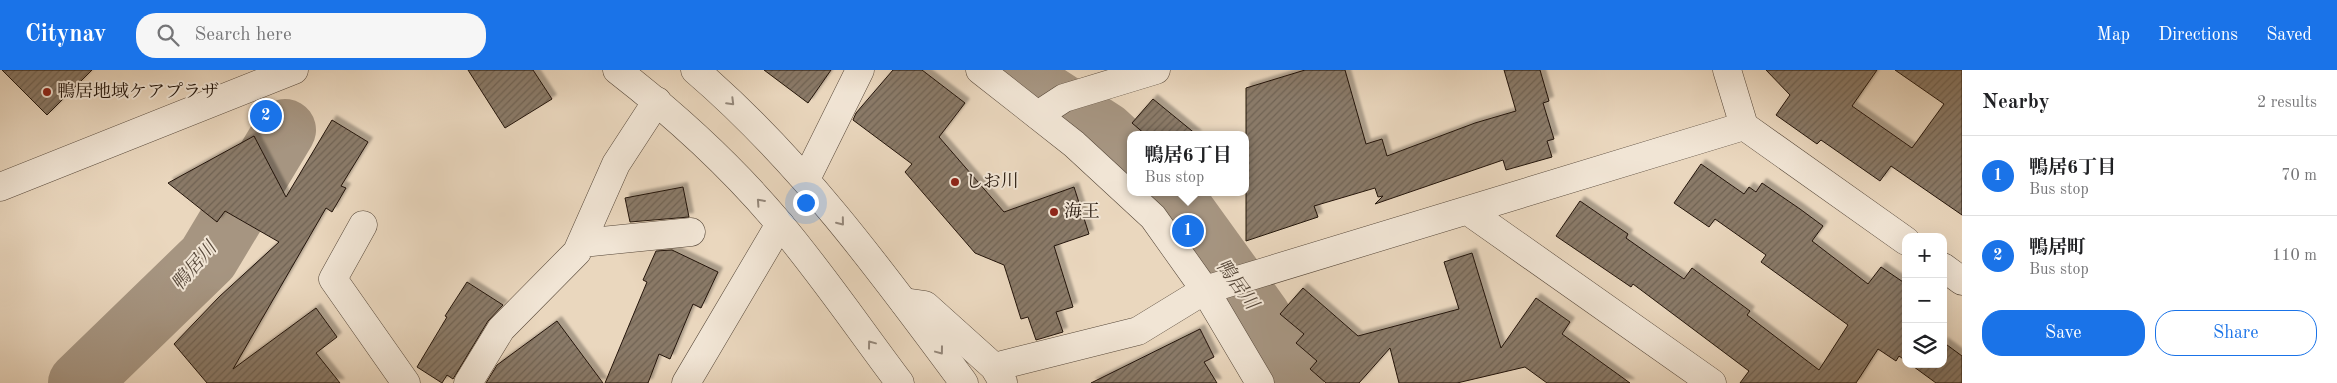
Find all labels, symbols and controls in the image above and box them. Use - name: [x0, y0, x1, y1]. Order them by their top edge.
- search box: [136, 13, 486, 58]
- icon: search: [154, 21, 182, 49]
- text: Citynav: [25, 23, 106, 47]
- text: Search here: [194, 26, 292, 45]
- text: Map: [2097, 26, 2130, 44]
- text: Directions: [2158, 26, 2238, 44]
- text: Saved: [2266, 26, 2312, 44]
- place label: 鴨居地域ケアプラザ: [57, 81, 219, 101]
- marker: 鴨居地域ケアプラザ: [41, 86, 53, 98]
- text: Nearby: [1982, 92, 2050, 113]
- text: 2 results: [2257, 95, 2317, 111]
- one-way arrow: [726, 96, 735, 105]
- pin: 2: [250, 97, 282, 135]
- popup: [1127, 131, 1249, 196]
- text: 鴨居6丁目: [1144, 147, 1232, 166]
- text: 鴨居6丁目: [2029, 159, 2116, 178]
- text: 1: [1993, 168, 2003, 184]
- text: 70 m: [2281, 168, 2317, 184]
- text: Bus stop: [1144, 170, 1204, 186]
- place label: しお川: [965, 172, 1019, 191]
- marker: しお川: [949, 176, 961, 188]
- text: Bus stop: [2029, 182, 2089, 198]
- your location: [793, 190, 819, 216]
- one-way arrow: [757, 199, 766, 208]
- place label: 海王: [1064, 201, 1100, 221]
- marker: 海王: [1048, 206, 1060, 218]
- pin: 1: [1172, 212, 1204, 250]
- one-way arrow: [835, 216, 843, 225]
- map controls: [1902, 233, 1947, 368]
- button: +: [1902, 233, 1947, 278]
- water label: 鴨居川: [168, 236, 222, 295]
- text: 鴨居町: [2029, 239, 2086, 258]
- text: 2: [1993, 248, 2003, 264]
- text: 110 m: [2272, 248, 2317, 264]
- water label: 鴨居川: [1212, 255, 1263, 315]
- text: Bus stop: [2029, 262, 2089, 278]
- button: −: [1902, 278, 1947, 323]
- button: Save: [1982, 310, 2145, 356]
- button: Share: [2155, 310, 2317, 356]
- button: layers: [1902, 323, 1947, 368]
- one-way arrow: [868, 340, 877, 350]
- one-way arrow: [934, 345, 943, 355]

